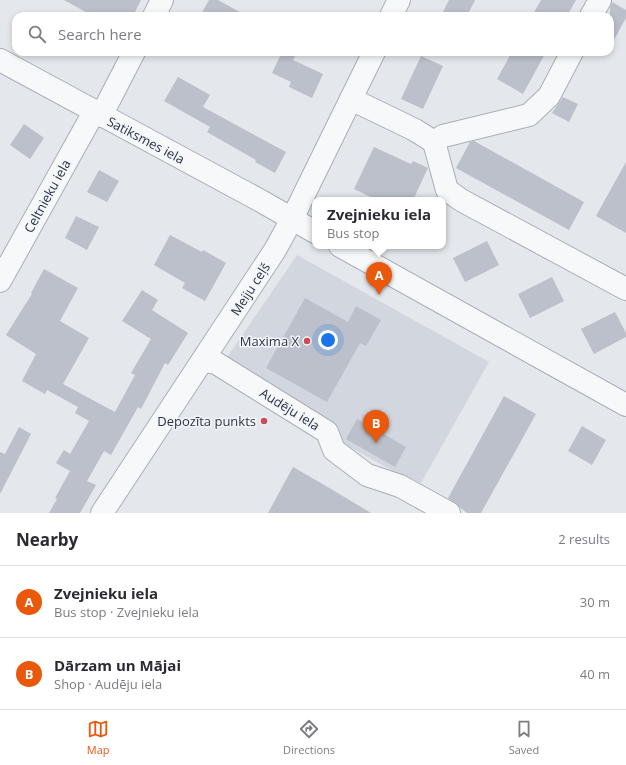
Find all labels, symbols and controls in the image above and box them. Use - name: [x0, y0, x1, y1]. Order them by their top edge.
- search box: [12, 12, 614, 56]
- icon: search: [26, 23, 48, 45]
- text: Search here: [58, 24, 142, 44]
- street label: Satiksmes iela: [104, 112, 188, 168]
- street label: Celtnieku iela: [19, 156, 75, 236]
- popup: [312, 197, 446, 249]
- text: Zvejnieku iela: [327, 204, 431, 224]
- text: Bus stop: [327, 224, 380, 242]
- street label: Meiju ceļš: [226, 259, 274, 319]
- pin: A: [366, 262, 392, 295]
- your location: [318, 330, 338, 350]
- place label: Maxima X: [240, 332, 299, 350]
- marker: Maxima X: [302, 336, 312, 346]
- street label: Audēju iela: [257, 384, 323, 434]
- pin: B: [363, 410, 389, 443]
- place label: Depozīta punkts: [157, 412, 256, 430]
- marker: Depozīta punkts: [259, 416, 269, 426]
- text: Nearby: [16, 528, 78, 551]
- text: 2 results: [558, 530, 610, 548]
- text: Zvejnieku iela: [54, 583, 158, 603]
- text: A: [25, 593, 33, 611]
- text: 30 m: [580, 593, 610, 611]
- text: Bus stop · Zvejnieku iela: [54, 603, 199, 621]
- text: Dārzam un Mājai: [54, 655, 181, 675]
- text: B: [25, 665, 33, 683]
- text: 40 m: [580, 665, 610, 683]
- text: Shop · Audēju iela: [54, 675, 162, 693]
- tab: Map: [87, 718, 110, 757]
- tab: Directions: [283, 718, 335, 757]
- tab: Saved: [509, 718, 539, 757]

